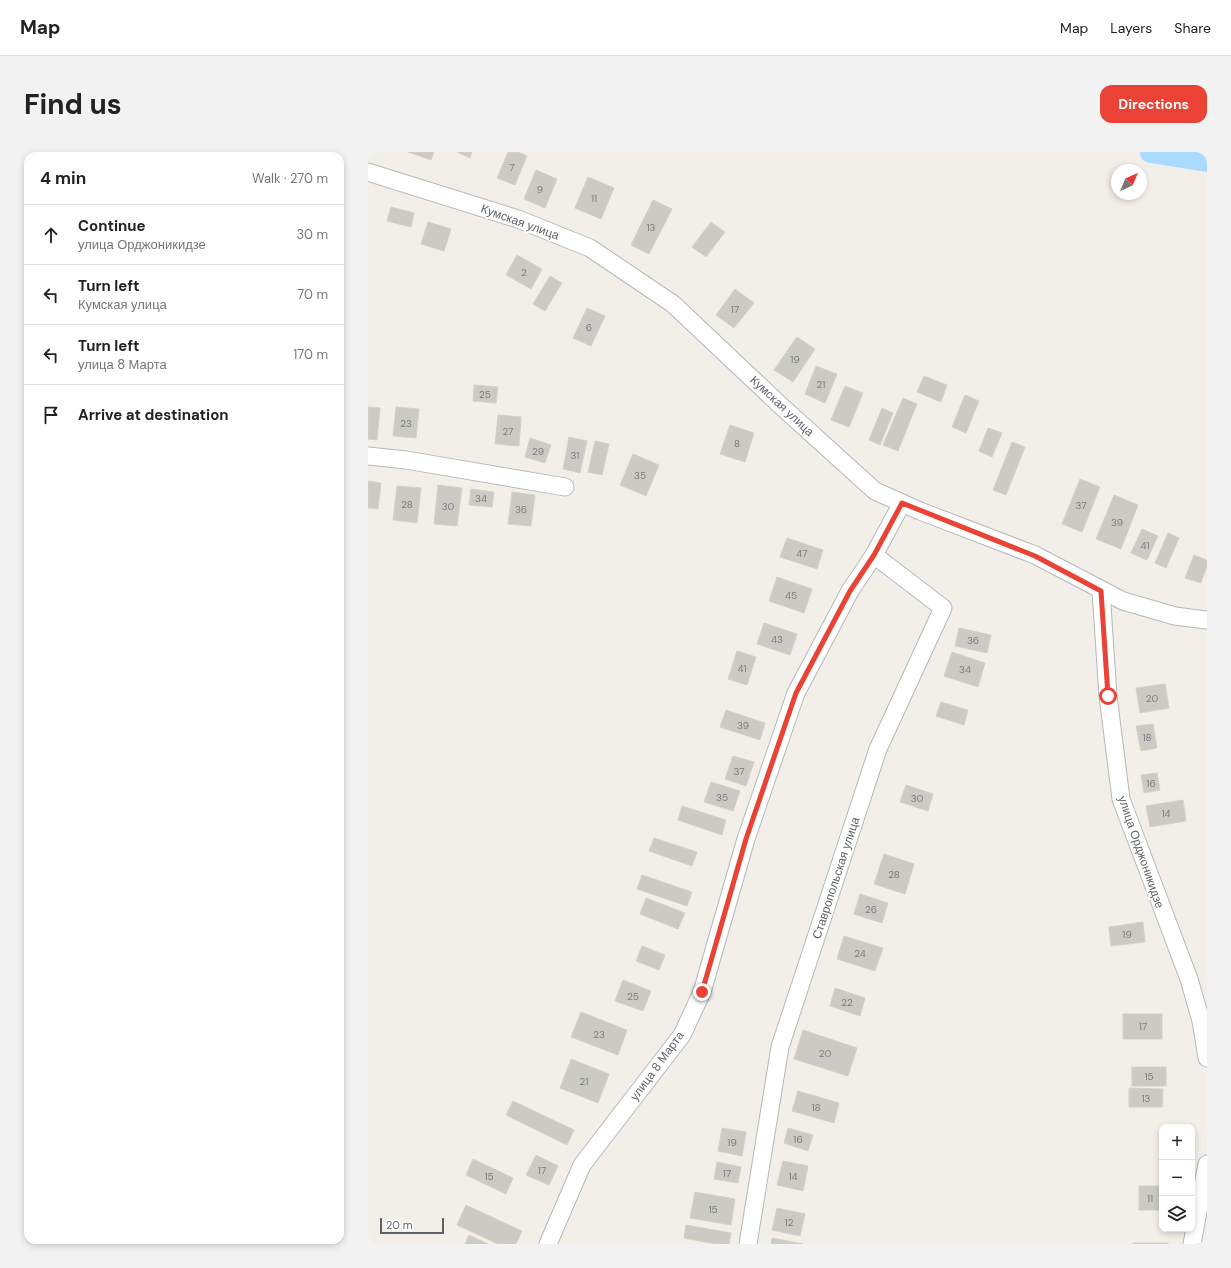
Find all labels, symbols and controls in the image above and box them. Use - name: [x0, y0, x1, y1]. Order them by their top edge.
- text: Map: [20, 15, 60, 40]
- text: Map: [1060, 19, 1088, 37]
- text: Layers: [1110, 19, 1152, 37]
- text: Share: [1174, 19, 1211, 37]
- button: Directions: [1100, 85, 1207, 123]
- text: Find us: [24, 86, 122, 123]
- house number: 7: [509, 161, 515, 174]
- north arrow: [1111, 164, 1147, 200]
- text: 4 min: [40, 167, 86, 189]
- text: Walk · 270 m: [252, 170, 328, 187]
- house number: 9: [537, 183, 543, 196]
- house number: 11: [591, 192, 597, 205]
- street label: Кумская улица: [479, 200, 562, 244]
- text: Continue: [78, 216, 146, 236]
- house number: 13: [646, 221, 656, 234]
- icon: ahead: [40, 224, 62, 246]
- text: 30 m: [296, 226, 328, 243]
- text: улица Орджоникидзе: [78, 236, 206, 253]
- house number: 2: [521, 266, 527, 279]
- text: Turn left: [78, 276, 139, 296]
- icon: left: [40, 284, 62, 306]
- text: 70 m: [297, 286, 328, 303]
- text: Кумская улица: [78, 296, 167, 313]
- house number: 17: [731, 303, 739, 316]
- house number: 6: [586, 321, 592, 334]
- text: Turn left: [78, 336, 139, 356]
- icon: left: [40, 344, 62, 366]
- text: 170 m: [293, 346, 328, 363]
- house number: 19: [790, 353, 800, 366]
- text: улица 8 Марта: [78, 356, 167, 373]
- street label: Кумская улица: [747, 372, 818, 440]
- house number: 21: [817, 378, 825, 391]
- house number: 25: [479, 388, 491, 401]
- icon: arrive: [40, 404, 62, 426]
- text: Arrive at destination: [78, 405, 229, 425]
- house number: 23: [400, 417, 412, 430]
- house number: 27: [503, 425, 513, 438]
- house number: 8: [734, 437, 740, 450]
- house number: 29: [532, 445, 544, 458]
- house number: 31: [571, 449, 579, 462]
- house number: 35: [634, 469, 646, 482]
- house number: 34: [475, 492, 487, 505]
- house number: 28: [401, 498, 413, 511]
- house number: 37: [1075, 499, 1087, 512]
- house number: 30: [442, 500, 455, 513]
- house number: 36: [515, 503, 527, 516]
- house number: 39: [1111, 516, 1123, 529]
- house number: 41: [1140, 539, 1150, 552]
- house number: 47: [796, 547, 808, 560]
- house number: 45: [785, 589, 797, 602]
- house number: 43: [771, 633, 783, 646]
- house number: 36: [967, 634, 979, 647]
- house number: 41: [737, 662, 747, 675]
- house number: 34: [959, 663, 971, 676]
- route start: [1099, 687, 1117, 705]
- house number: 20: [1146, 692, 1158, 705]
- house number: 39: [737, 719, 749, 732]
- house number: 18: [1142, 731, 1152, 744]
- house number: 37: [733, 765, 745, 778]
- house number: 16: [1146, 777, 1156, 790]
- house number: 35: [716, 791, 728, 804]
- house number: 30: [911, 792, 924, 805]
- street label: улица Орджоникидзе: [1114, 794, 1168, 911]
- house number: 14: [1161, 807, 1171, 820]
- street label: Ставропольская улица: [809, 815, 863, 941]
- house number: 28: [888, 868, 900, 881]
- house number: 26: [865, 903, 877, 916]
- house number: 19: [1122, 928, 1132, 941]
- house number: 24: [854, 947, 866, 960]
- route end: [693, 983, 711, 1001]
- house number: 25: [627, 990, 639, 1003]
- house number: 22: [841, 996, 853, 1009]
- house number: 17: [1139, 1020, 1147, 1033]
- house number: 23: [593, 1028, 605, 1041]
- street label: улица 8 Марта: [626, 1028, 688, 1104]
- house number: 20: [819, 1047, 831, 1060]
- house number: 15: [1144, 1070, 1154, 1083]
- house number: 21: [580, 1075, 588, 1088]
- house number: 13: [1141, 1092, 1151, 1105]
- house number: 18: [811, 1101, 821, 1114]
- map controls: [1159, 1124, 1195, 1232]
- button: +: [1159, 1124, 1195, 1160]
- house number: 16: [793, 1133, 803, 1146]
- house number: 19: [727, 1136, 737, 1149]
- button: −: [1159, 1160, 1195, 1196]
- house number: 17: [538, 1164, 546, 1177]
- house number: 17: [723, 1167, 731, 1180]
- house number: 15: [484, 1170, 494, 1183]
- house number: 14: [788, 1170, 798, 1183]
- house number: 11: [1147, 1192, 1153, 1205]
- button: layers: [1159, 1196, 1195, 1232]
- house number: 15: [708, 1203, 718, 1216]
- scale bar: [380, 1216, 444, 1235]
- house number: 12: [785, 1216, 794, 1229]
- text: 20 m: [386, 1218, 412, 1232]

